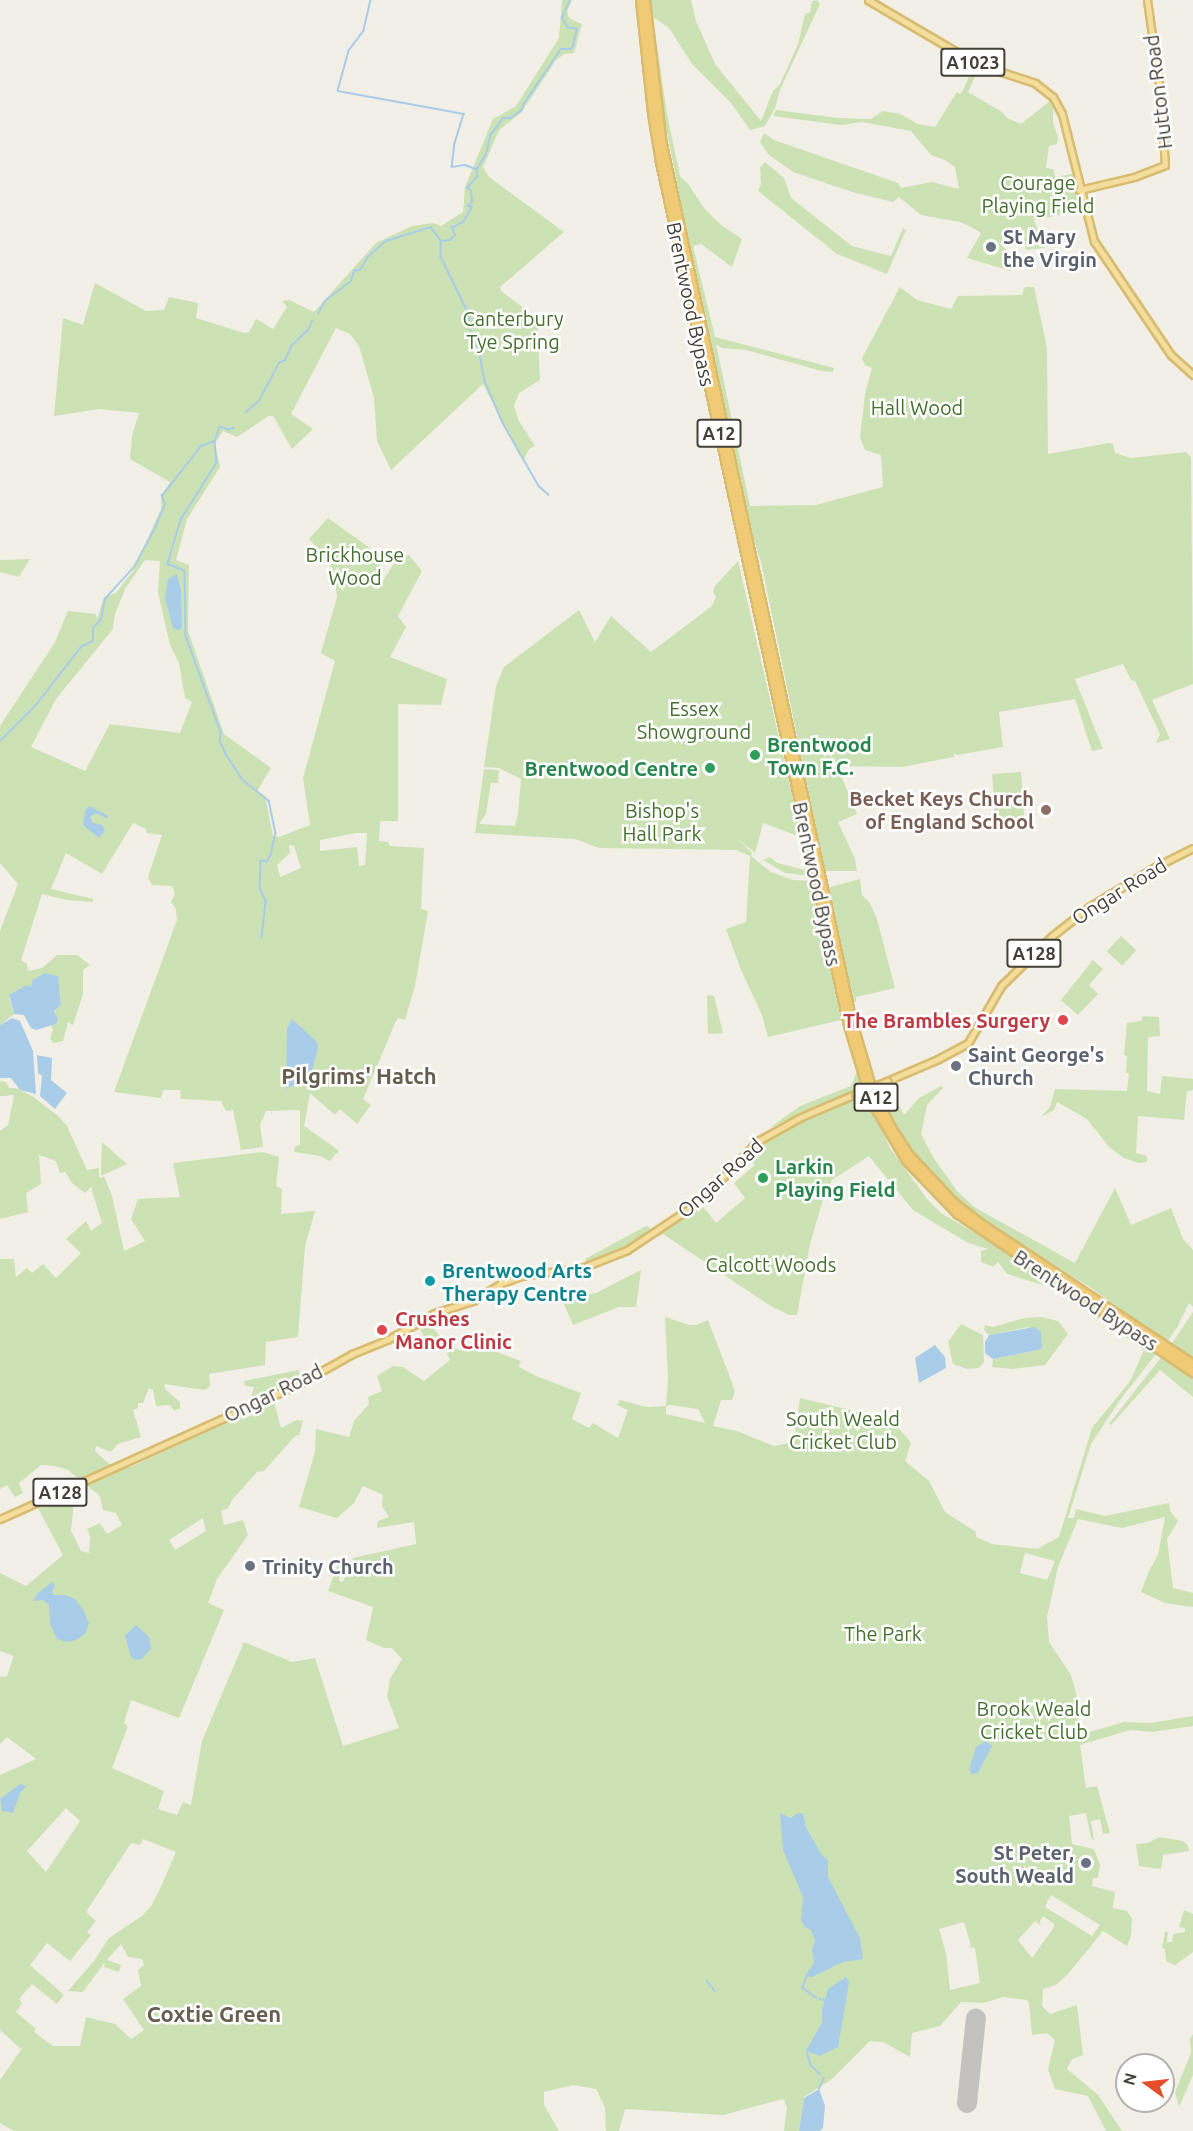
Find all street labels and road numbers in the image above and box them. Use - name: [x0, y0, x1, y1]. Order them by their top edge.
- street label: Hutton Road: [1139, 34, 1177, 150]
- road number: A1023: [940, 47, 1006, 77]
- street label: Brentwood Bypass: [662, 220, 720, 388]
- road number: A12: [696, 418, 742, 448]
- street label: Brentwood Bypass: [788, 800, 846, 968]
- street label: Ongar Road: [1067, 852, 1171, 930]
- road number: A128: [1006, 938, 1062, 968]
- road number: A12: [854, 1082, 898, 1112]
- street label: Ongar Road: [672, 1133, 768, 1223]
- street label: Brentwood Bypass: [1009, 1244, 1163, 1356]
- street label: Ongar Road: [220, 1359, 326, 1427]
- road number: A128: [32, 1477, 88, 1507]

